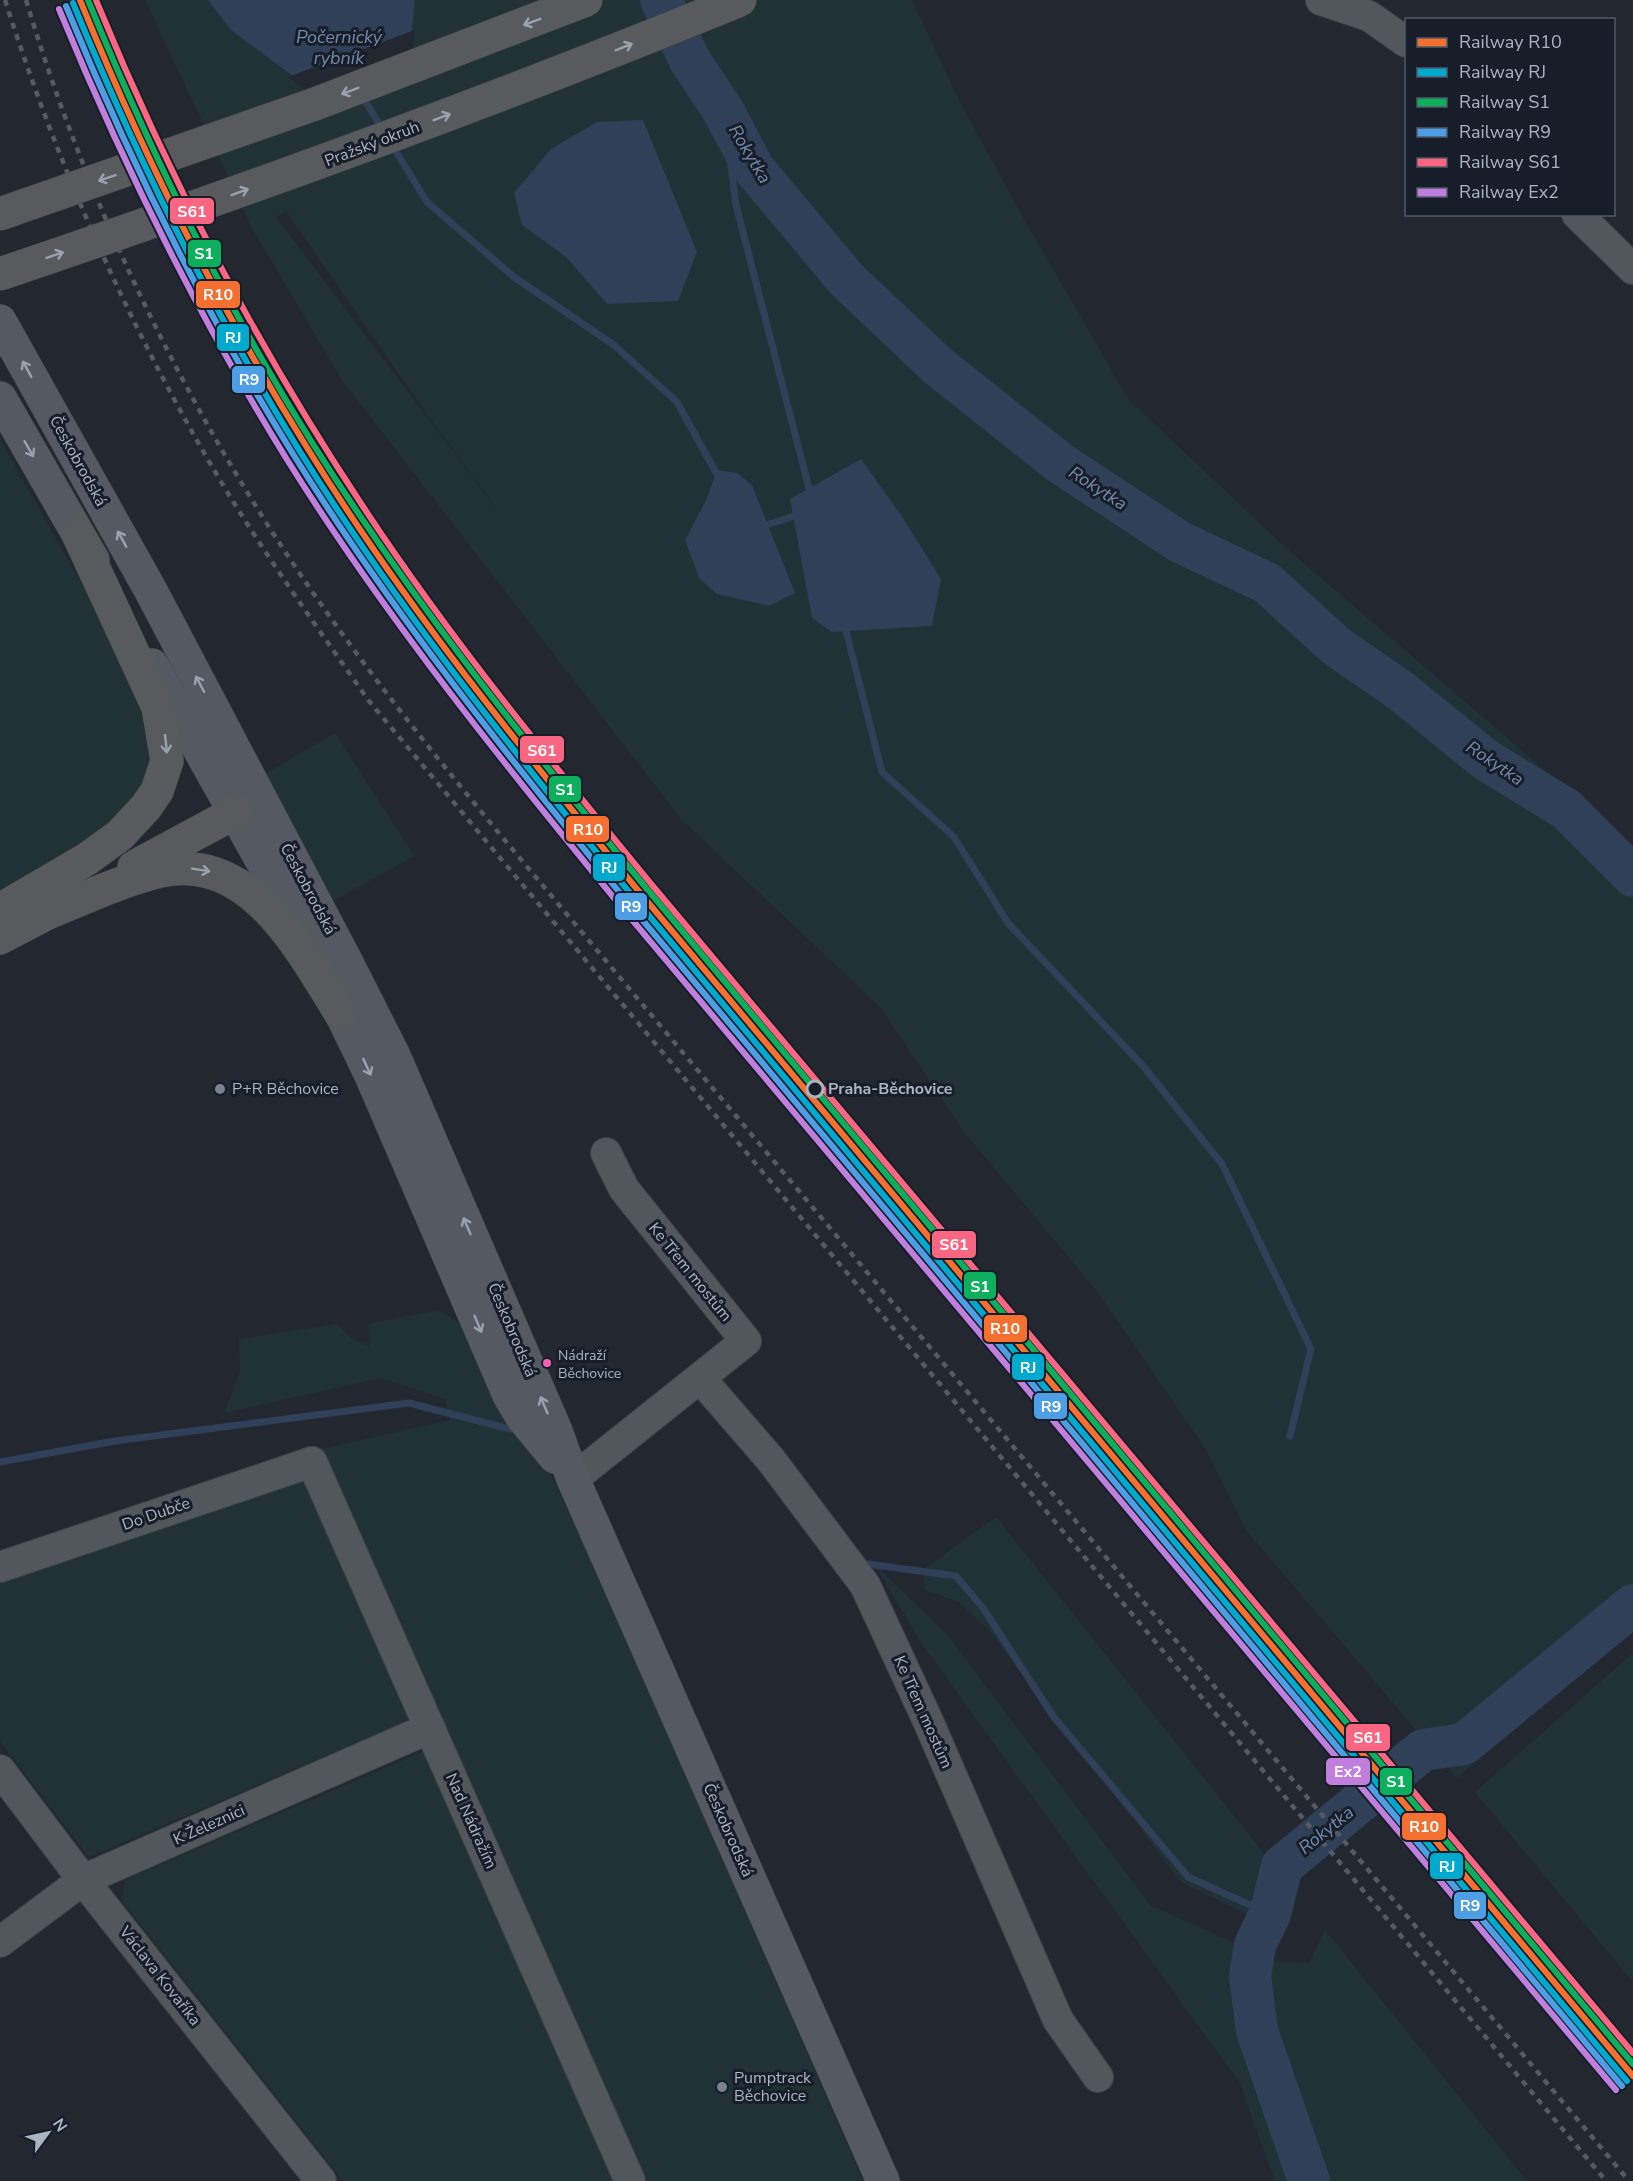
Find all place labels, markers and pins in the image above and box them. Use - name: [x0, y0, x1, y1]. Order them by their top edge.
- place label: P+R Běchovice: [232, 1078, 339, 1100]
- place label: Praha-Běchovice: [828, 1078, 953, 1100]
- marker: Praha-Běchovice: [806, 1080, 824, 1098]
- marker: P+R Běchovice: [213, 1082, 227, 1096]
- place label: Nádraží Běchovice: [558, 1346, 621, 1383]
- marker: Nádraží Běchovice: [541, 1357, 553, 1369]
- place label: Pumptrack Běchovice: [734, 2067, 812, 2107]
- marker: Pumptrack Běchovice: [715, 2080, 729, 2094]

